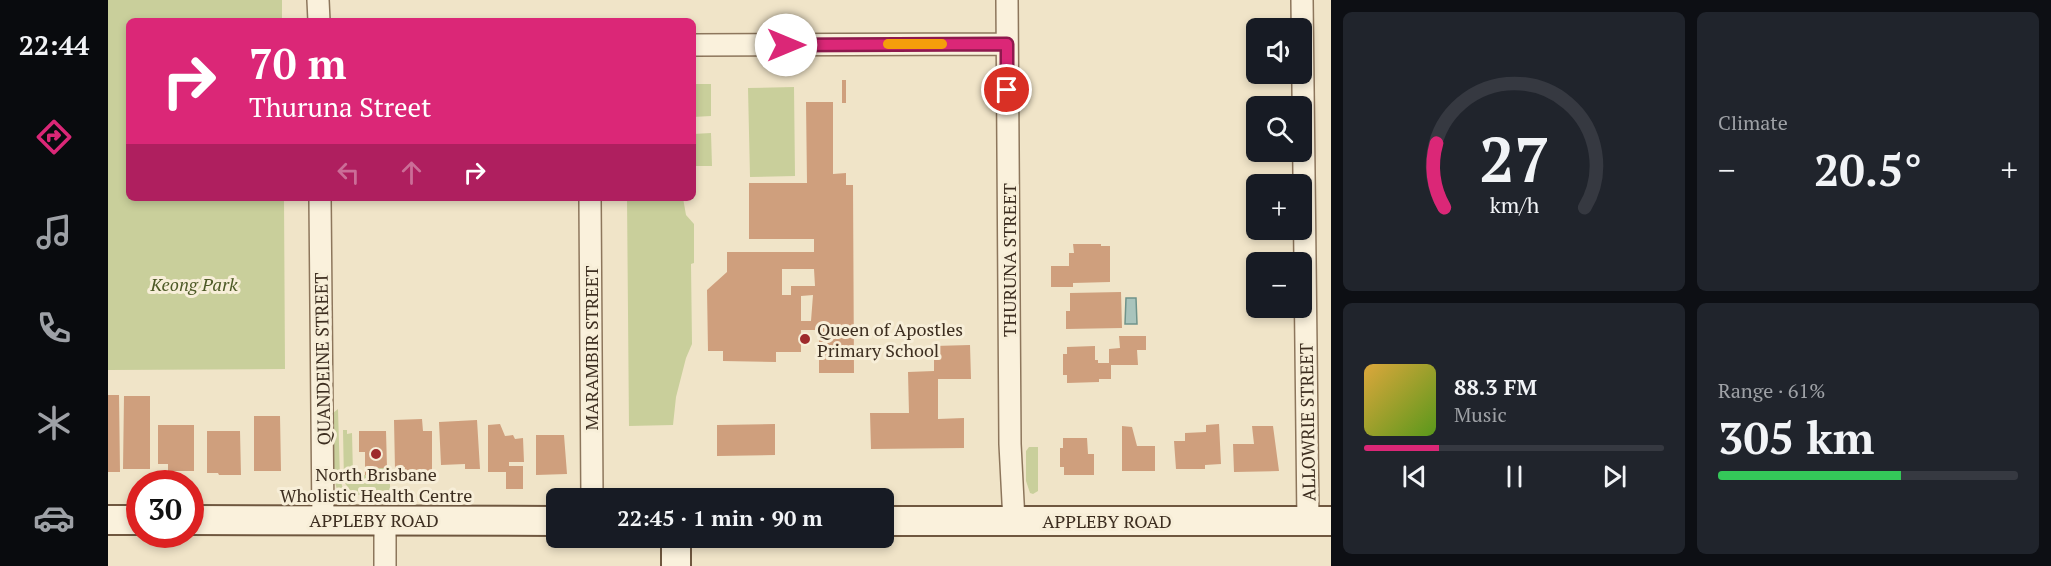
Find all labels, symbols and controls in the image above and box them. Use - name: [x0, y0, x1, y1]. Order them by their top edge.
- position arrow: [754, 13, 818, 77]
- map controls: [1246, 18, 1312, 318]
- button: sound: [1246, 18, 1312, 84]
- text: 22:44: [19, 27, 89, 63]
- text: 70 m: [249, 35, 347, 91]
- icon: right: [150, 42, 228, 120]
- pin: [981, 64, 1032, 115]
- icon: arrive: [990, 73, 1023, 106]
- text: Thuruna Street: [249, 89, 431, 125]
- button: search: [1246, 96, 1312, 162]
- text: Climate: [1718, 109, 1788, 136]
- icon: directions: [33, 116, 75, 158]
- text: 27: [1479, 117, 1549, 200]
- text: 20.5°: [1814, 139, 1922, 199]
- text: −: [1718, 148, 1736, 191]
- text: +: [2000, 148, 2018, 191]
- icon: left: [332, 156, 365, 189]
- icon: ahead: [395, 156, 428, 189]
- icon: right: [458, 156, 491, 189]
- button: +: [1246, 174, 1312, 240]
- street label: THURUNA STREET: [997, 183, 1021, 337]
- text: km/h: [1489, 192, 1539, 220]
- icon: music: [33, 211, 75, 253]
- button: −: [1246, 252, 1312, 318]
- street label: MARAMBIR STREET: [579, 266, 603, 430]
- park label: Keong Park: [149, 272, 238, 296]
- street label: QUANDEINE STREET: [308, 272, 336, 446]
- icon: phone: [33, 307, 75, 349]
- place label: Queen of Apostles Primary School: [817, 317, 963, 362]
- marker: Queen of Apostles Primary School: [798, 332, 812, 346]
- street label: ALLOWRIE STREET: [1294, 343, 1320, 501]
- text: 88.3 FM: [1454, 372, 1537, 401]
- text: Range · 61%: [1718, 377, 1825, 404]
- text: Music: [1454, 401, 1507, 428]
- icon: climate: [33, 402, 75, 444]
- text: 305 km: [1718, 407, 1874, 467]
- marker: North Brisbane Wholistic Health Centre: [369, 447, 383, 461]
- icon: previous: [1398, 460, 1431, 493]
- icon: pause: [1498, 460, 1531, 493]
- icon: next: [1598, 460, 1631, 493]
- place label: North Brisbane Wholistic Health Centre: [280, 462, 472, 507]
- speed limit sign: 30: [126, 470, 204, 548]
- icon: car: [33, 497, 75, 539]
- text: 22:45 · 1 min · 90 m: [617, 503, 823, 532]
- street label: APPLEBY ROAD: [309, 508, 439, 532]
- street label: APPLEBY ROAD: [1042, 509, 1172, 533]

